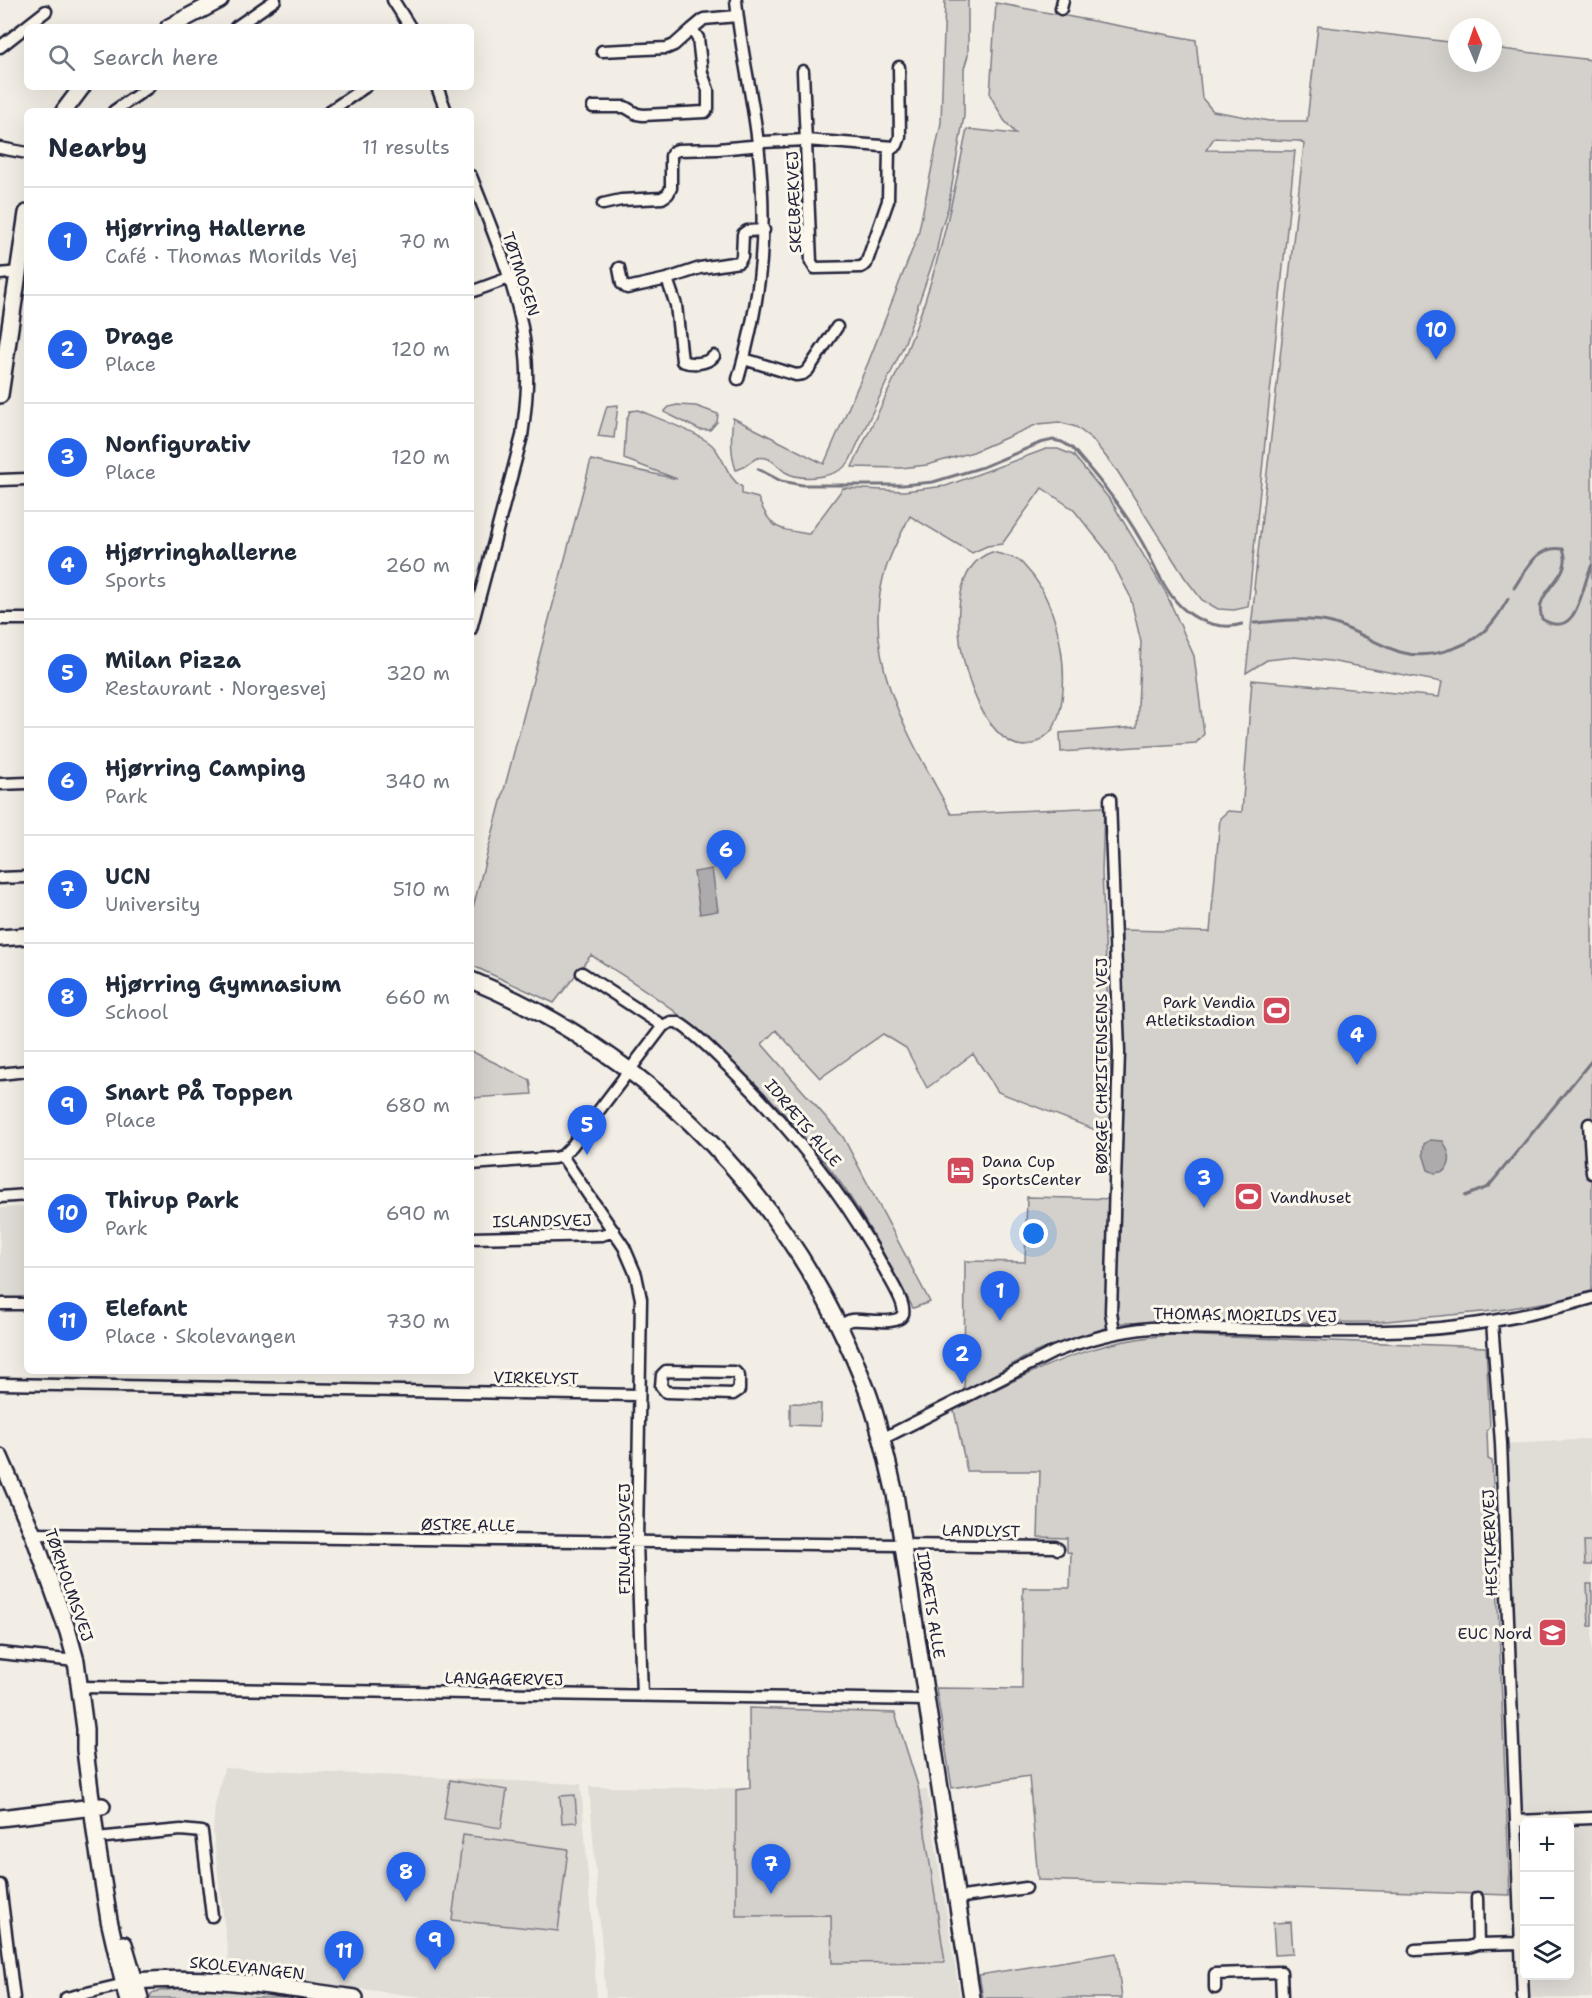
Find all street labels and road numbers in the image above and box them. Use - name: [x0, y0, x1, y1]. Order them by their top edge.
- street label: SKELBÆKVEJ: [782, 150, 806, 254]
- street label: TØTMOSEN: [497, 229, 545, 319]
- street label: BØRGE CHRISTENSENS VEJ: [1091, 958, 1112, 1174]
- street label: IDRÆTS ALLE: [760, 1075, 846, 1171]
- street label: ISLANDSVEJ: [492, 1210, 592, 1232]
- street label: THOMAS MORILDS VEJ: [1153, 1303, 1337, 1327]
- street label: VIRKELYST: [493, 1367, 579, 1389]
- street label: FINLANDSVEJ: [614, 1483, 635, 1595]
- street label: HESTKÆRVEJ: [1478, 1489, 1502, 1597]
- street label: ØSTRE ALLE: [421, 1514, 515, 1536]
- street label: LANDLYST: [942, 1520, 1021, 1542]
- street label: TØRHOLMSVEJ: [40, 1526, 98, 1644]
- street label: IDRÆTS ALLE: [912, 1550, 950, 1660]
- street label: LANGAGERVEJ: [444, 1667, 564, 1691]
- street label: SKOLEVANGEN: [188, 1952, 306, 1984]

